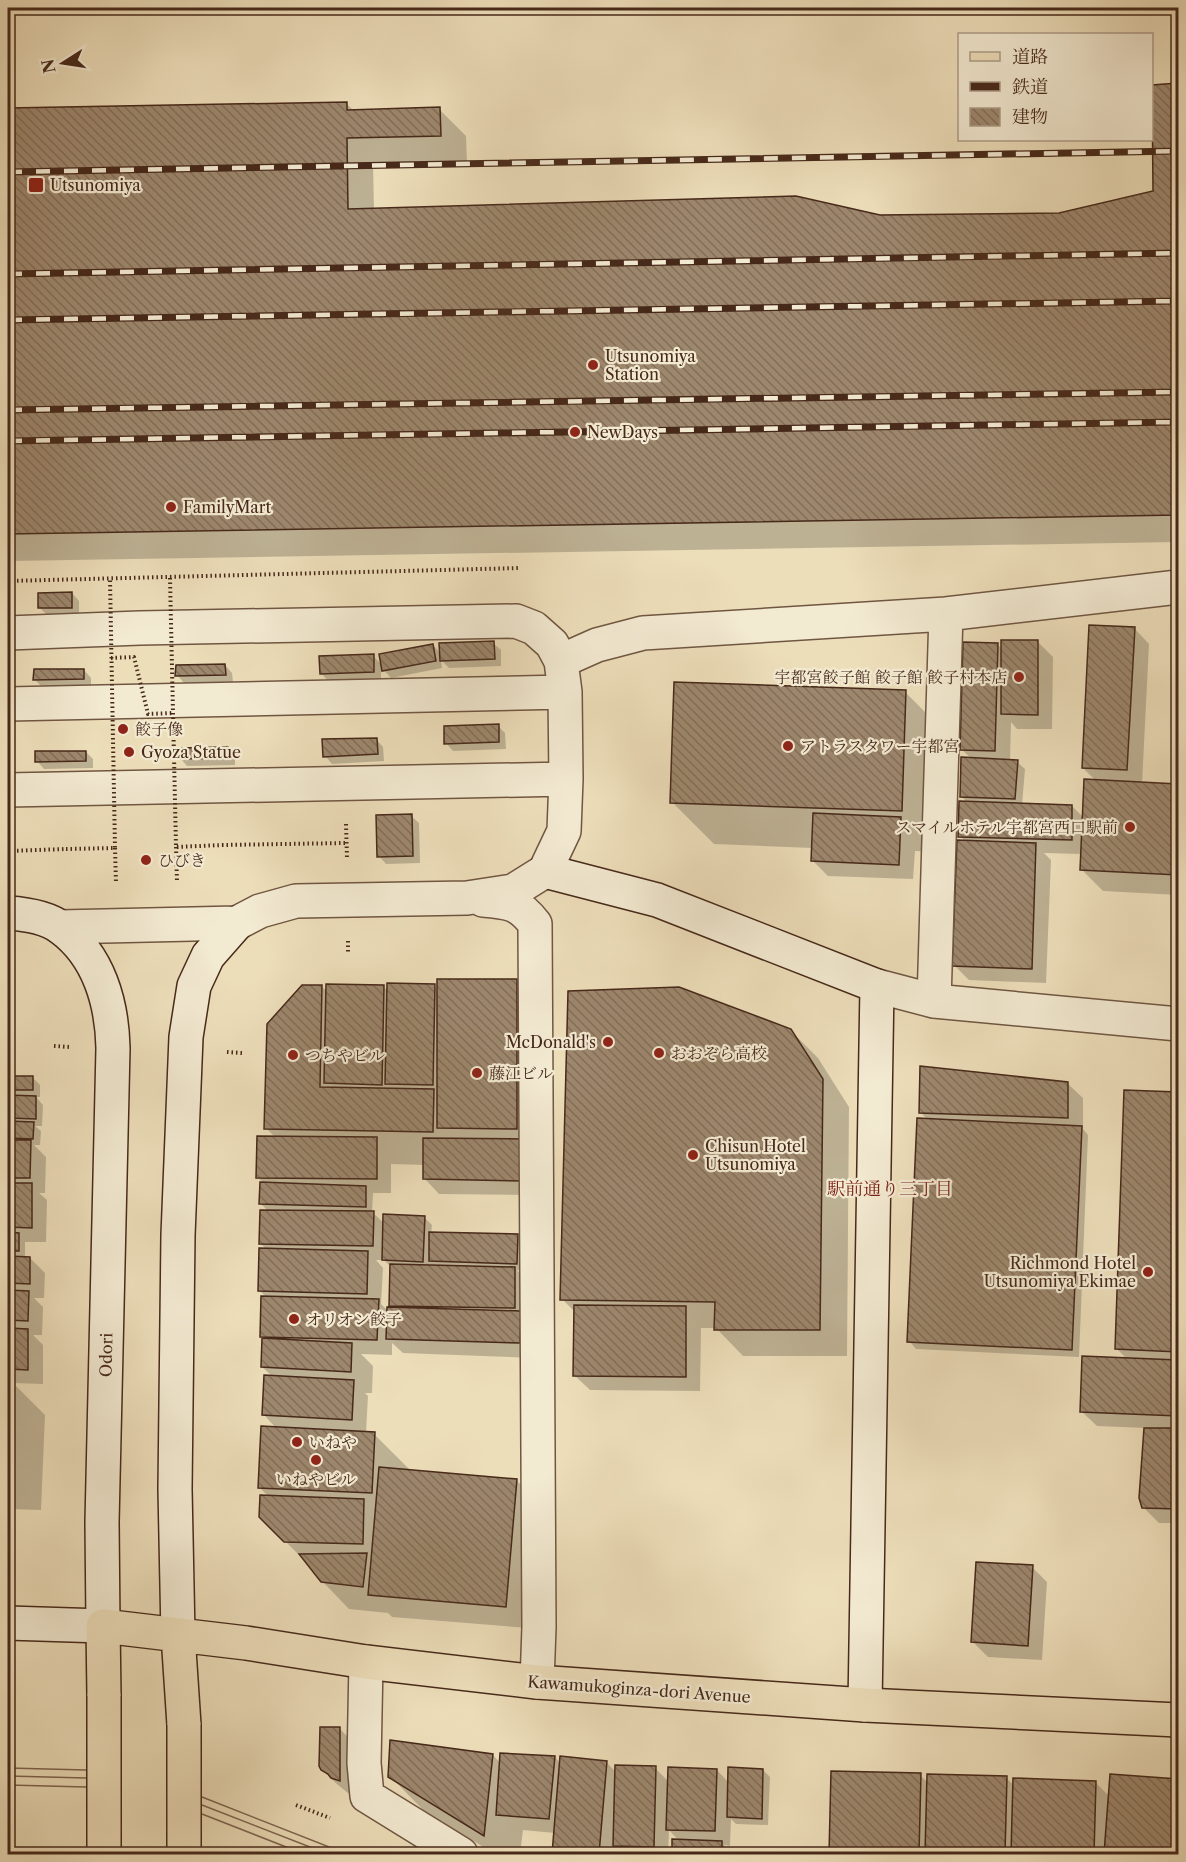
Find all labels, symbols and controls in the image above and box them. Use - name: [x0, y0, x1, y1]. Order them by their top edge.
- north arrow: [33, 33, 93, 93]
- legend: [958, 33, 1153, 141]
- text: 道路: [1012, 46, 1048, 68]
- text: N: [37, 57, 60, 75]
- text: 鉄道: [1012, 76, 1048, 98]
- text: 建物: [1012, 106, 1048, 128]
- place label: Utsunomiya: [50, 175, 141, 195]
- marker: Utsunomiya: [27, 176, 45, 194]
- place label: Utsunomiya Station: [605, 346, 696, 384]
- marker: Utsunomiya Station: [586, 358, 600, 372]
- place label: NewDays: [587, 422, 658, 442]
- marker: NewDays: [568, 425, 582, 439]
- place label: FamilyMart: [183, 497, 271, 517]
- marker: FamilyMart: [164, 500, 178, 514]
- place label: 宇都宮餃子館 餃子館 餃子村本店: [774, 667, 1007, 687]
- marker: 宇都宮餃子館 餃子館 餃子村本店: [1012, 670, 1026, 684]
- place label: 餃子像: [135, 719, 183, 739]
- marker: 餃子像: [116, 722, 130, 736]
- place label: アトラスタワー宇都宮: [800, 736, 960, 756]
- marker: アトラスタワー宇都宮: [781, 739, 795, 753]
- place label: Gyoza Statue: [141, 742, 241, 762]
- marker: Gyoza Statue: [122, 745, 136, 759]
- place label: スマイルホテル宇都宮西口駅前: [895, 817, 1118, 837]
- marker: スマイルホテル宇都宮西口駅前: [1123, 820, 1137, 834]
- place label: ひびき: [158, 850, 206, 870]
- marker: ひびき: [139, 853, 153, 867]
- place label: McDonald's: [506, 1032, 596, 1052]
- marker: McDonald's: [601, 1035, 615, 1049]
- place label: おおぞら高校: [671, 1043, 767, 1063]
- place label: つちやビル: [305, 1045, 385, 1065]
- marker: おおぞら高校: [652, 1046, 666, 1060]
- marker: つちやビル: [286, 1048, 300, 1062]
- place label: 藤江ビル: [489, 1063, 553, 1083]
- marker: 藤江ビル: [470, 1066, 484, 1080]
- place label: Chisun Hotel Utsunomiya: [705, 1136, 806, 1174]
- marker: Chisun Hotel Utsunomiya: [686, 1148, 700, 1162]
- district label: 駅前通り三丁目: [827, 1178, 953, 1200]
- place label: Richmond Hotel Utsunomiya Ekimae: [984, 1253, 1136, 1291]
- marker: Richmond Hotel Utsunomiya Ekimae: [1141, 1265, 1155, 1279]
- place label: オリオン餃子: [306, 1309, 402, 1329]
- marker: オリオン餃子: [287, 1312, 301, 1326]
- street label: Odori: [96, 1332, 116, 1377]
- place label: いねや: [309, 1432, 357, 1452]
- marker: いねや: [290, 1435, 304, 1449]
- marker: いねやビル: [309, 1453, 323, 1467]
- place label: いねやビル: [276, 1469, 356, 1489]
- street label: Kawamukoginza-dori Avenue: [527, 1671, 751, 1707]

